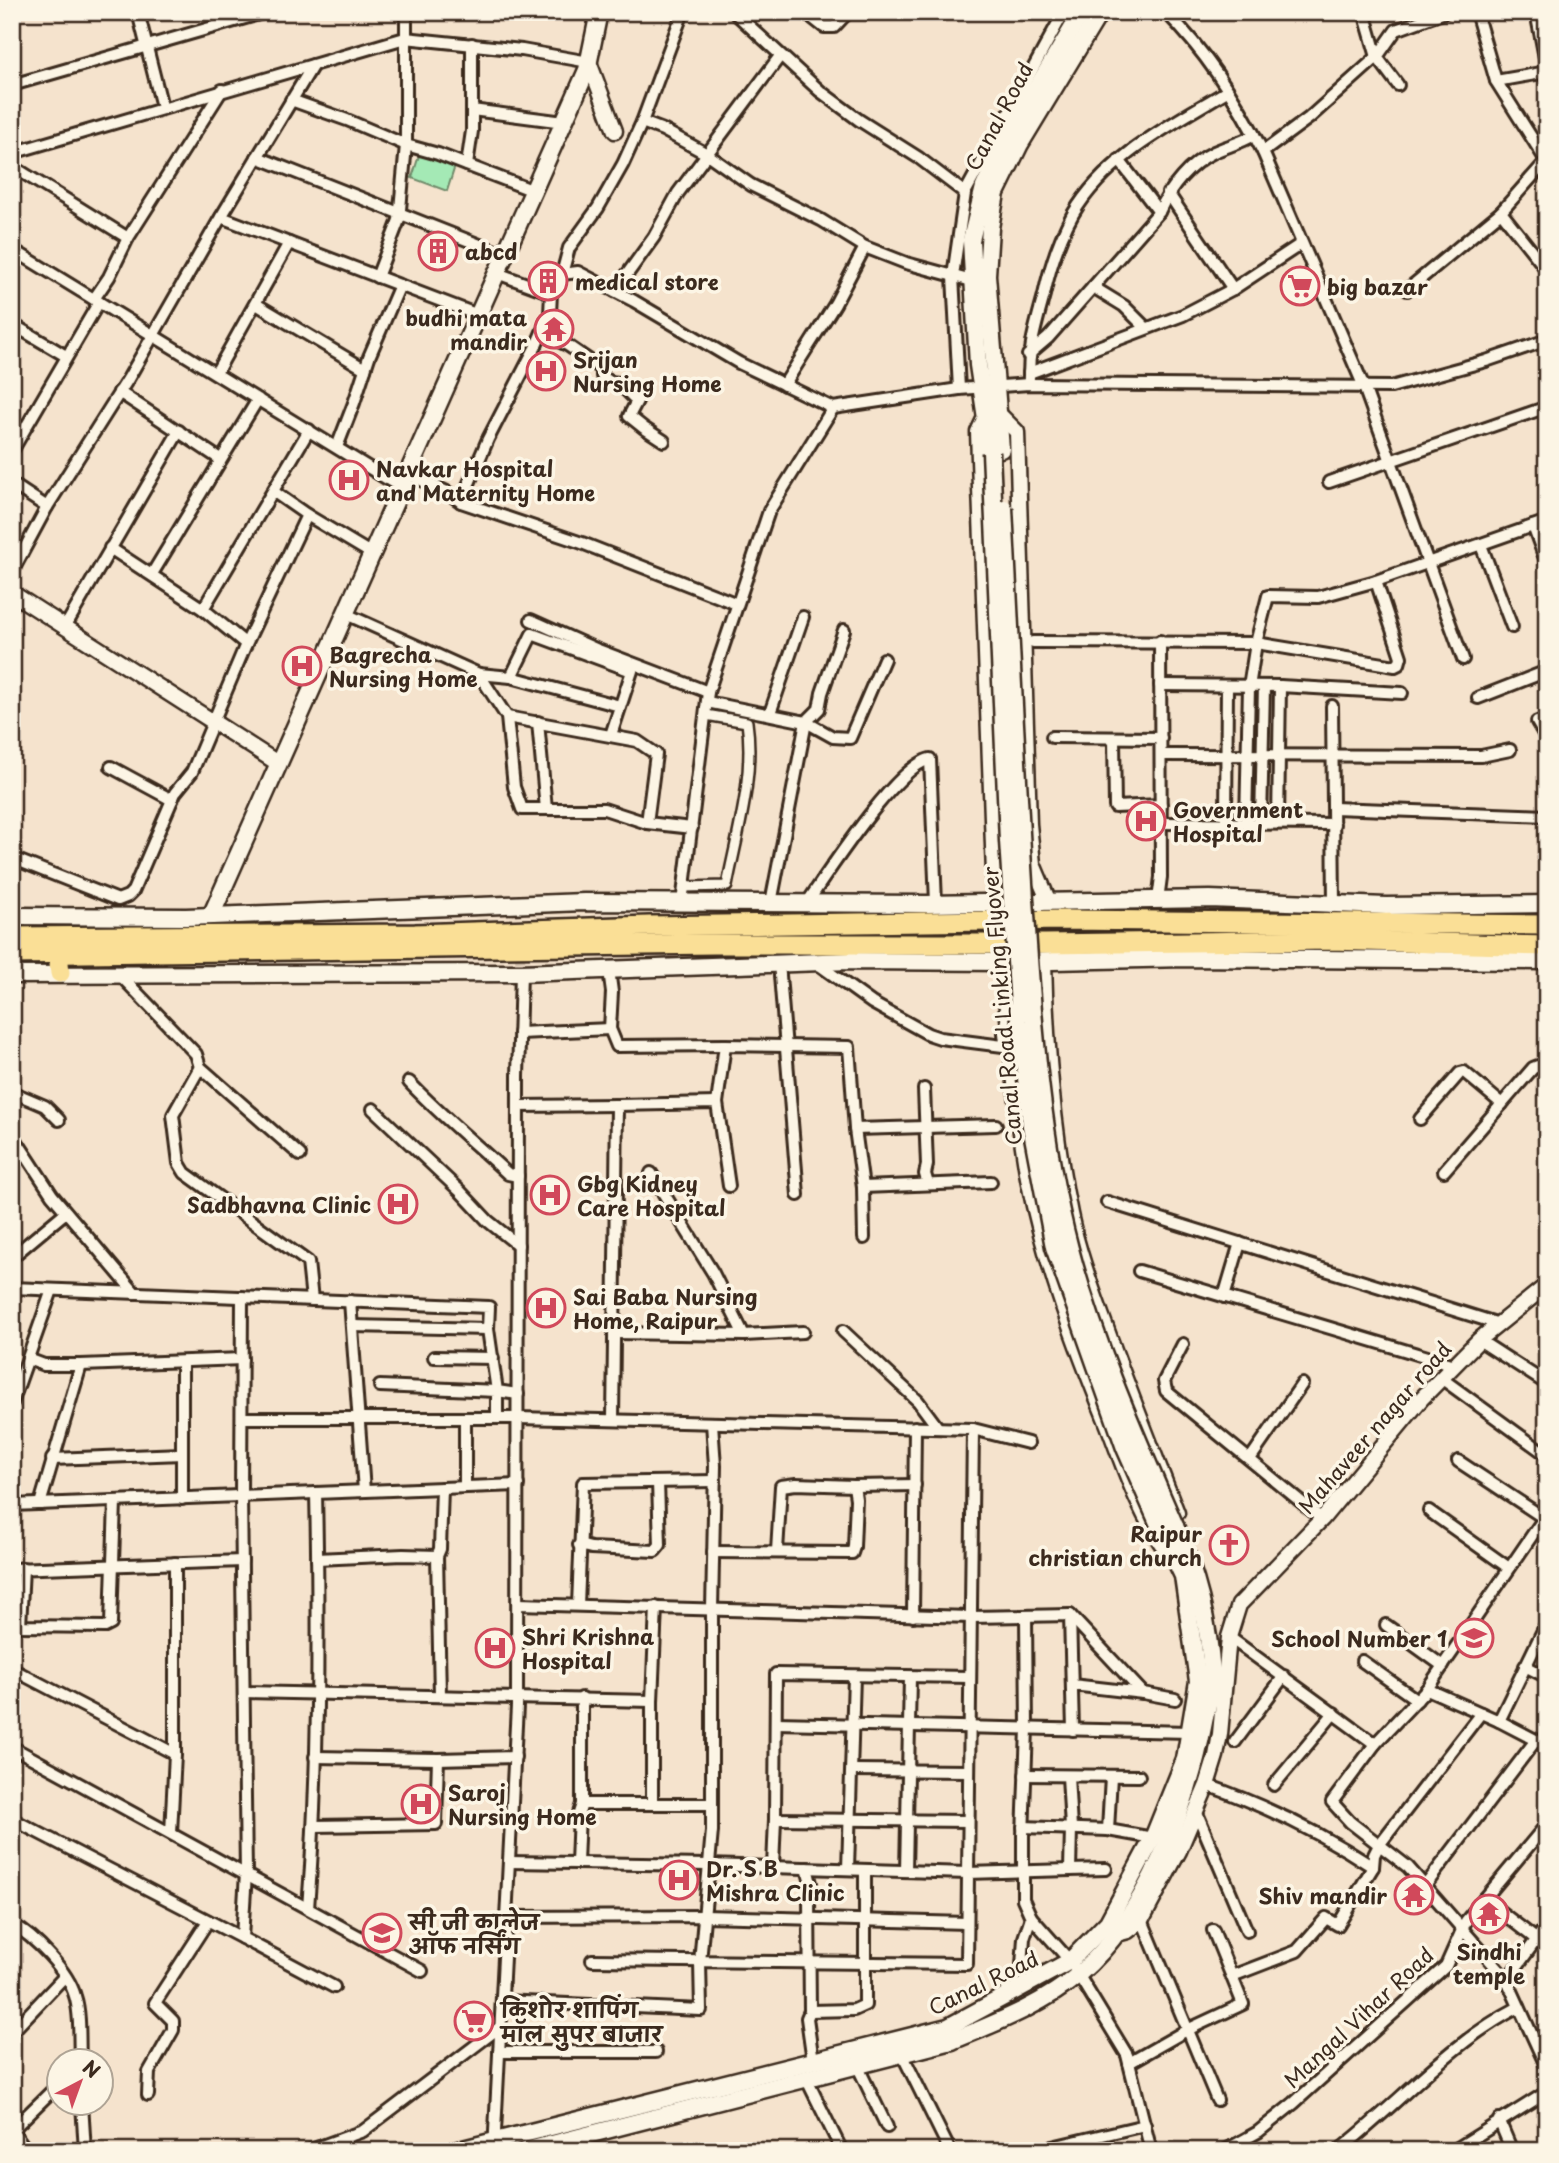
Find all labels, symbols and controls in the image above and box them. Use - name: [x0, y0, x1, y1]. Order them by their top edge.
- street label: Canal Road: [956, 56, 1040, 176]
- building icon: abcd: [417, 230, 459, 272]
- place label: abcd: [465, 235, 517, 267]
- building icon: medical store: [527, 260, 569, 302]
- place label: medical store: [575, 265, 719, 297]
- supermarket icon: big bazar: [1279, 265, 1321, 307]
- place label: big bazar: [1327, 270, 1428, 302]
- place label: budhi mata mandir: [406, 301, 527, 357]
- temple icon: budhi mata mandir: [533, 308, 575, 350]
- place label: Srijan Nursing Home: [573, 343, 722, 399]
- hospital icon: Srijan Nursing Home: [525, 350, 567, 392]
- place label: Navkar Hospital and Maternity Home: [376, 452, 595, 508]
- hospital icon: Navkar Hospital and Maternity Home: [328, 459, 370, 501]
- place label: Bagrecha Nursing Home: [329, 638, 478, 694]
- hospital icon: Bagrecha Nursing Home: [281, 645, 323, 687]
- place label: Government Hospital: [1173, 793, 1303, 849]
- hospital icon: Government Hospital: [1125, 800, 1167, 842]
- street label: Canal Road Linking Flyover: [973, 865, 1029, 1147]
- place label: Gbg Kidney Care Hospital: [577, 1167, 725, 1223]
- hospital icon: Gbg Kidney Care Hospital: [529, 1174, 571, 1216]
- hospital icon: Sadbhavna Clinic: [377, 1183, 419, 1225]
- place label: Sadbhavna Clinic: [187, 1188, 371, 1220]
- place label: Sai Baba Nursing Home, Raipur: [573, 1280, 757, 1336]
- hospital icon: Sai Baba Nursing Home, Raipur: [525, 1287, 567, 1329]
- street label: Mahaveer nagar road: [1290, 1334, 1458, 1520]
- place label: Raipur christian church: [1028, 1517, 1202, 1573]
- church icon: Raipur christian church: [1208, 1524, 1250, 1566]
- school or university icon: School Number 1: [1453, 1617, 1495, 1659]
- place label: Shri Krishna Hospital: [522, 1620, 654, 1676]
- place label: School Number 1: [1271, 1622, 1447, 1654]
- hospital icon: Shri Krishna Hospital: [474, 1627, 516, 1669]
- place label: Saroj Nursing Home: [448, 1776, 597, 1832]
- hospital icon: Saroj Nursing Home: [400, 1783, 442, 1825]
- place label: Dr. S B Mishra Clinic: [706, 1852, 845, 1908]
- hospital icon: Dr. S B Mishra Clinic: [658, 1859, 700, 1901]
- temple icon: Shiv mandir: [1393, 1874, 1435, 1916]
- place label: Shiv mandir: [1258, 1879, 1387, 1911]
- temple icon: Sindhi temple: [1468, 1893, 1510, 1935]
- place label: सी जी कालेज ऑफ नर्सिंग: [407, 1905, 541, 1961]
- school or university icon: सी जी कालेज ऑफ नर्सिंग: [361, 1912, 403, 1954]
- place label: Sindhi temple: [1453, 1935, 1525, 1991]
- street label: Mangal Vihar Road: [1276, 1939, 1440, 2095]
- street label: Canal Road: [923, 1942, 1043, 2022]
- place label: किशोर शापिंग मॉल सुपर बाजार: [499, 1993, 664, 2052]
- supermarket icon: किशोर शापिंग मॉल सुपर बाजार: [453, 2000, 495, 2042]
- north arrow: [46, 2048, 116, 2118]
- text: N: [77, 2053, 107, 2084]

